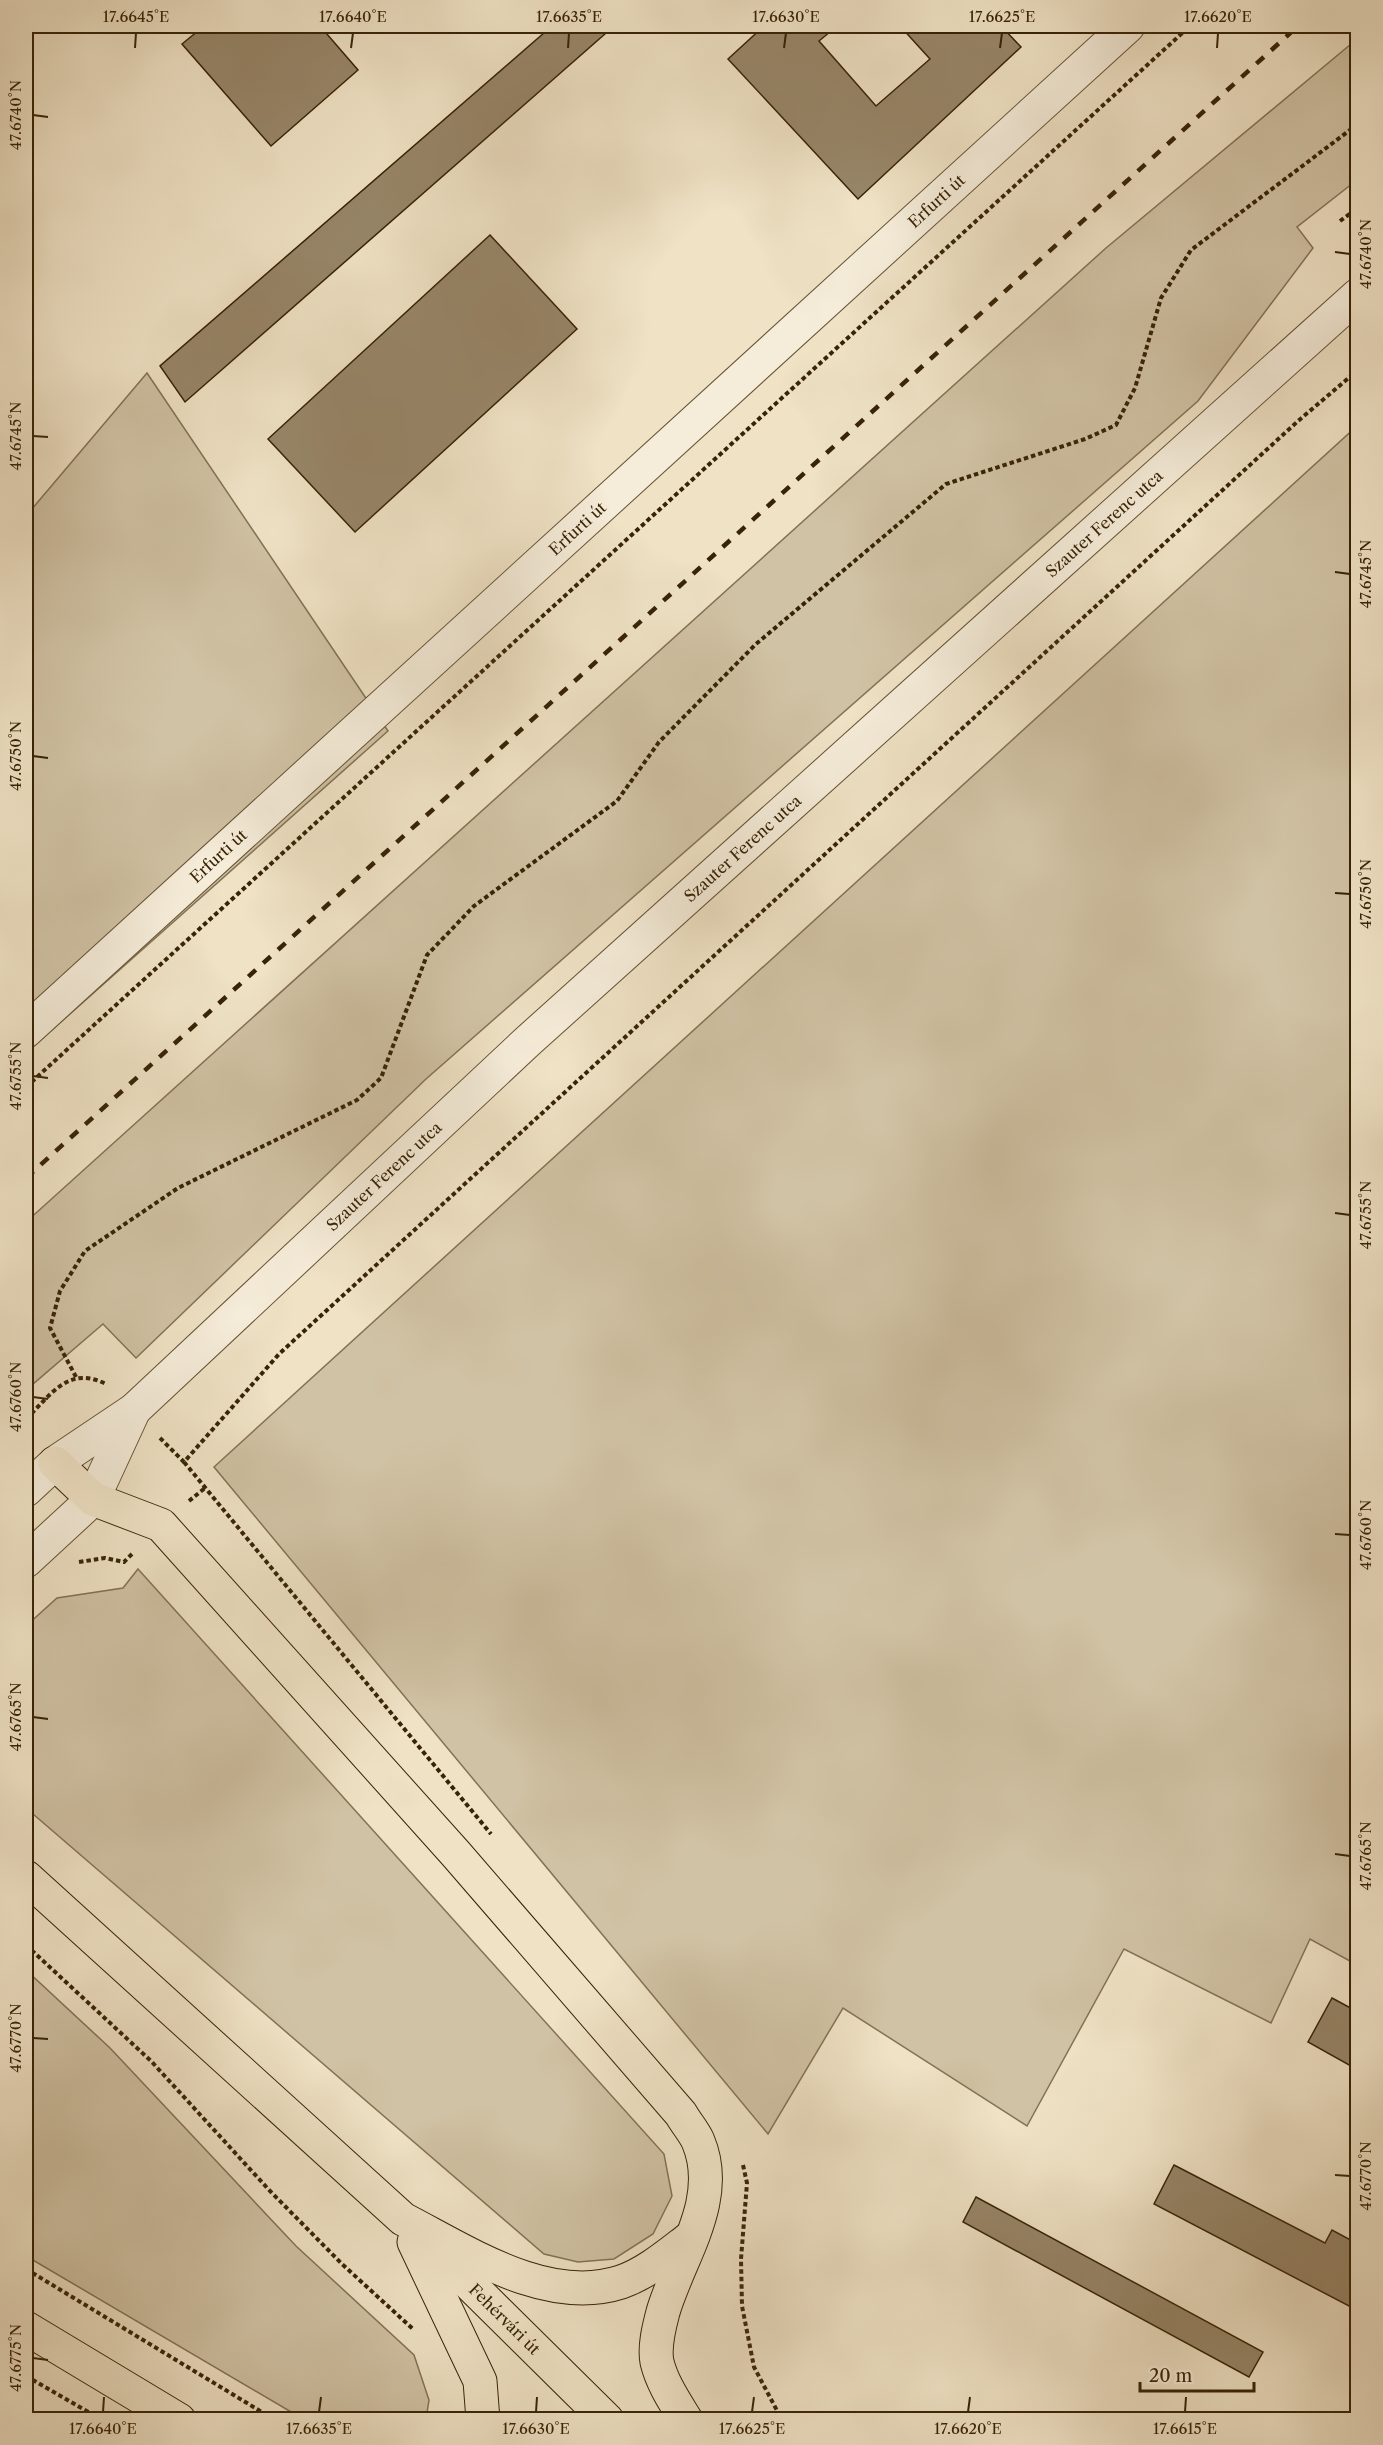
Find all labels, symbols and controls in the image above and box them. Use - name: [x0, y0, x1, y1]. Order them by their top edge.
- text: 17.6645°E: [103, 7, 169, 26]
- text: 17.6640°E: [319, 7, 387, 26]
- text: 17.6635°E: [536, 7, 602, 26]
- text: 17.6630°E: [752, 7, 820, 26]
- text: 17.6625°E: [969, 7, 1035, 26]
- text: 17.6620°E: [1184, 7, 1252, 26]
- text: 47.6740°N: [6, 80, 25, 150]
- street label: Erfurti út: [904, 170, 969, 232]
- text: 47.6740°N: [1356, 219, 1375, 289]
- text: 47.6745°N: [6, 402, 25, 470]
- street label: Szauter Ferenc utca: [1041, 465, 1167, 581]
- street label: Erfurti út: [545, 497, 610, 559]
- text: 47.6745°N: [1356, 540, 1375, 608]
- text: 47.6750°N: [6, 721, 25, 791]
- street label: Szauter Ferenc utca: [680, 790, 806, 906]
- street label: Erfurti út: [185, 825, 251, 887]
- text: 47.6750°N: [1356, 859, 1375, 929]
- text: 47.6755°N: [6, 1042, 25, 1110]
- street label: Szauter Ferenc utca: [322, 1117, 446, 1235]
- text: 47.6755°N: [1356, 1181, 1375, 1249]
- text: 47.6760°N: [6, 1362, 25, 1432]
- text: 47.6760°N: [1356, 1500, 1375, 1570]
- text: 47.6765°N: [6, 1682, 25, 1752]
- text: 47.6765°N: [1356, 1821, 1375, 1891]
- text: 47.6770°N: [6, 2003, 25, 2073]
- text: 47.6770°N: [1356, 2141, 1375, 2211]
- street label: Fehérvári út: [465, 2279, 545, 2359]
- text: 47.6775°N: [6, 2324, 25, 2392]
- scale bar: [1140, 2355, 1254, 2393]
- text: 20 m: [1149, 2365, 1193, 2387]
- text: 17.6640°E: [69, 2419, 137, 2438]
- text: 17.6635°E: [286, 2419, 352, 2438]
- text: 17.6630°E: [502, 2419, 570, 2438]
- text: 17.6625°E: [719, 2419, 785, 2438]
- text: 17.6620°E: [934, 2419, 1002, 2438]
- text: 17.6615°E: [1153, 2419, 1217, 2438]

